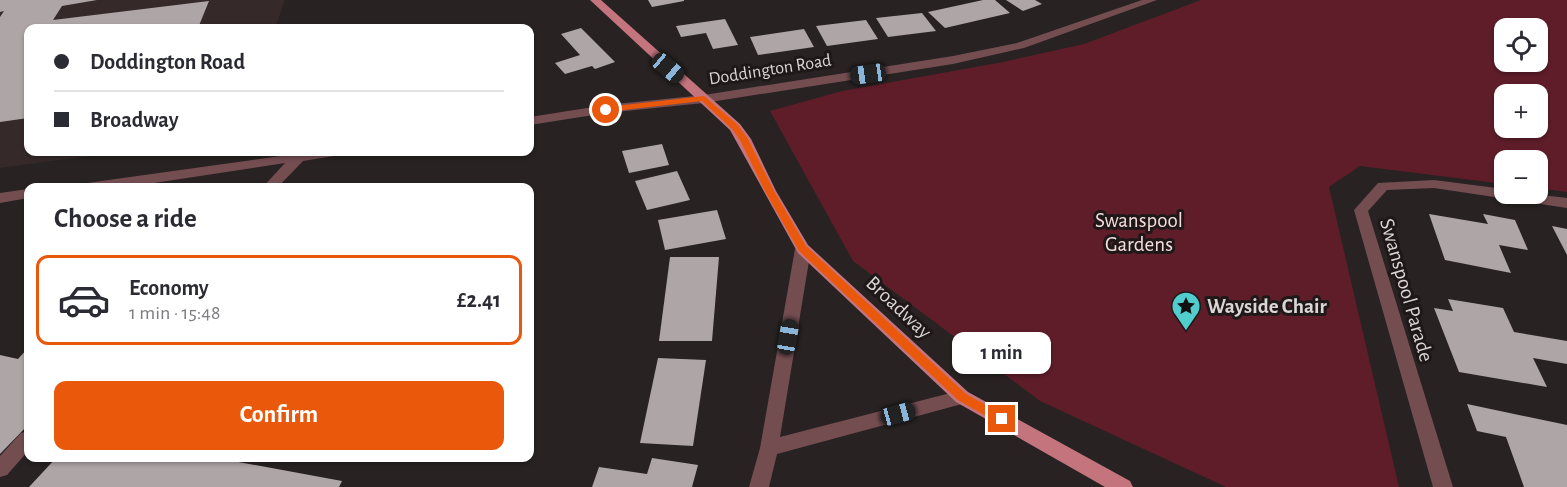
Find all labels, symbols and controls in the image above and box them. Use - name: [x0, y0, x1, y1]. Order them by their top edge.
- map controls: [1494, 18, 1548, 204]
- button: locate: [1494, 18, 1548, 72]
- car: [648, 50, 688, 86]
- text: Doddington Road: [90, 51, 245, 73]
- street label: Doddington Road: [708, 51, 833, 89]
- car: [849, 63, 887, 85]
- button: +: [1494, 84, 1548, 138]
- route start: [592, 96, 619, 123]
- text: Broadway: [90, 109, 179, 131]
- button: −: [1494, 150, 1548, 204]
- text: Choose a ride: [54, 205, 197, 232]
- park label: Swanspool Gardens: [1095, 210, 1183, 255]
- street label: Swanspool Parade: [1376, 216, 1437, 364]
- street label: Broadway: [862, 272, 935, 343]
- icon: car: [57, 273, 111, 327]
- text: Economy: [129, 277, 209, 299]
- text: £2.41: [457, 289, 501, 311]
- place icon: Wayside Chair: [1170, 290, 1202, 332]
- place label: Wayside Chair: [1207, 296, 1327, 317]
- text: 1 min · 15:48: [129, 303, 220, 323]
- car: [776, 318, 800, 356]
- callout: 1 min: [952, 332, 1052, 374]
- text: 1 min: [980, 343, 1023, 363]
- button: Confirm: [54, 381, 504, 450]
- car: [878, 401, 918, 427]
- route end: [988, 405, 1015, 432]

